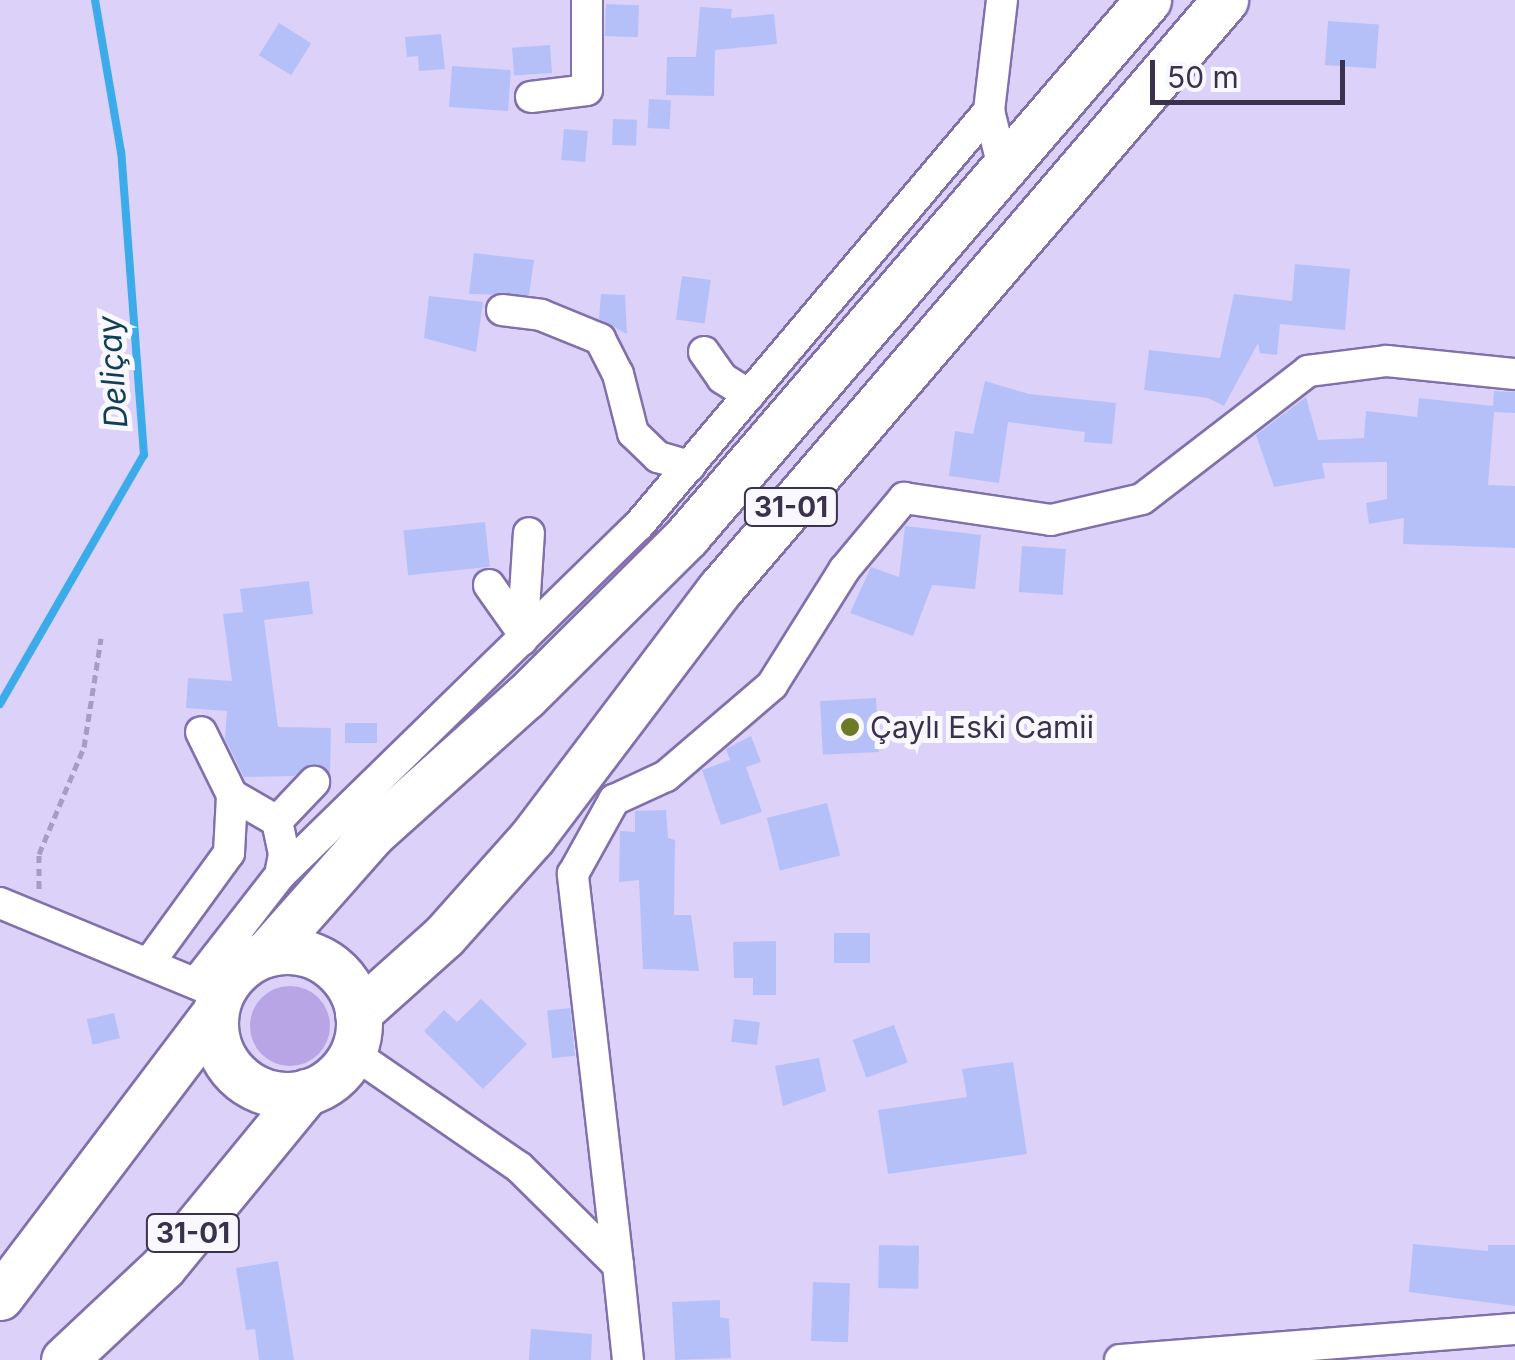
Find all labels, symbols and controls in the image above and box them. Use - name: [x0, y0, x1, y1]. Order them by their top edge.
- scale bar: [1155, 40, 1350, 102]
- text: 50 m: [1167, 59, 1239, 95]
- water label: Deliçay: [90, 315, 136, 429]
- road number: 31-01: [744, 484, 838, 530]
- place label: Çaylı Eski Camii: [870, 709, 1094, 745]
- marker: Çaylı Eski Camii: [839, 716, 861, 738]
- road number: 31-01: [146, 1210, 240, 1256]

